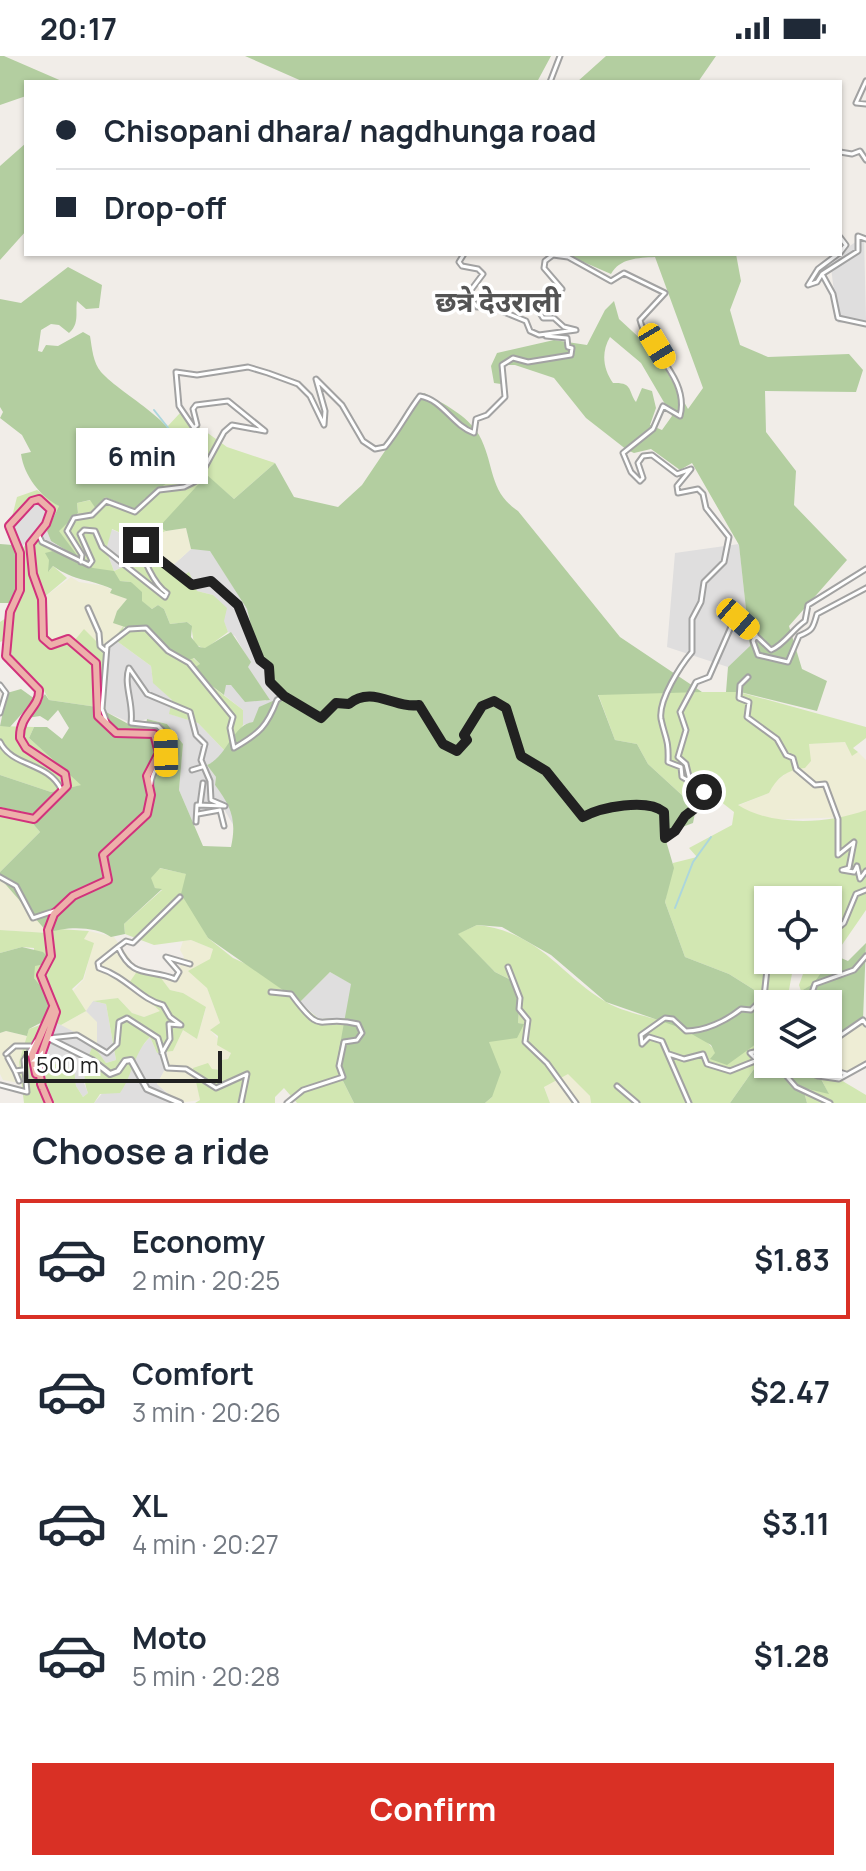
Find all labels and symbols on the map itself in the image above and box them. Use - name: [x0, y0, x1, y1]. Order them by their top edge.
- district label: छत्रे देउराली: [435, 282, 561, 320]
- car: [634, 319, 680, 373]
- callout: 6 min: [75, 429, 207, 485]
- route end: [123, 527, 159, 563]
- car: [712, 594, 764, 644]
- car: [154, 729, 178, 777]
- route start: [686, 774, 722, 810]
- scale bar: [24, 1047, 222, 1083]

